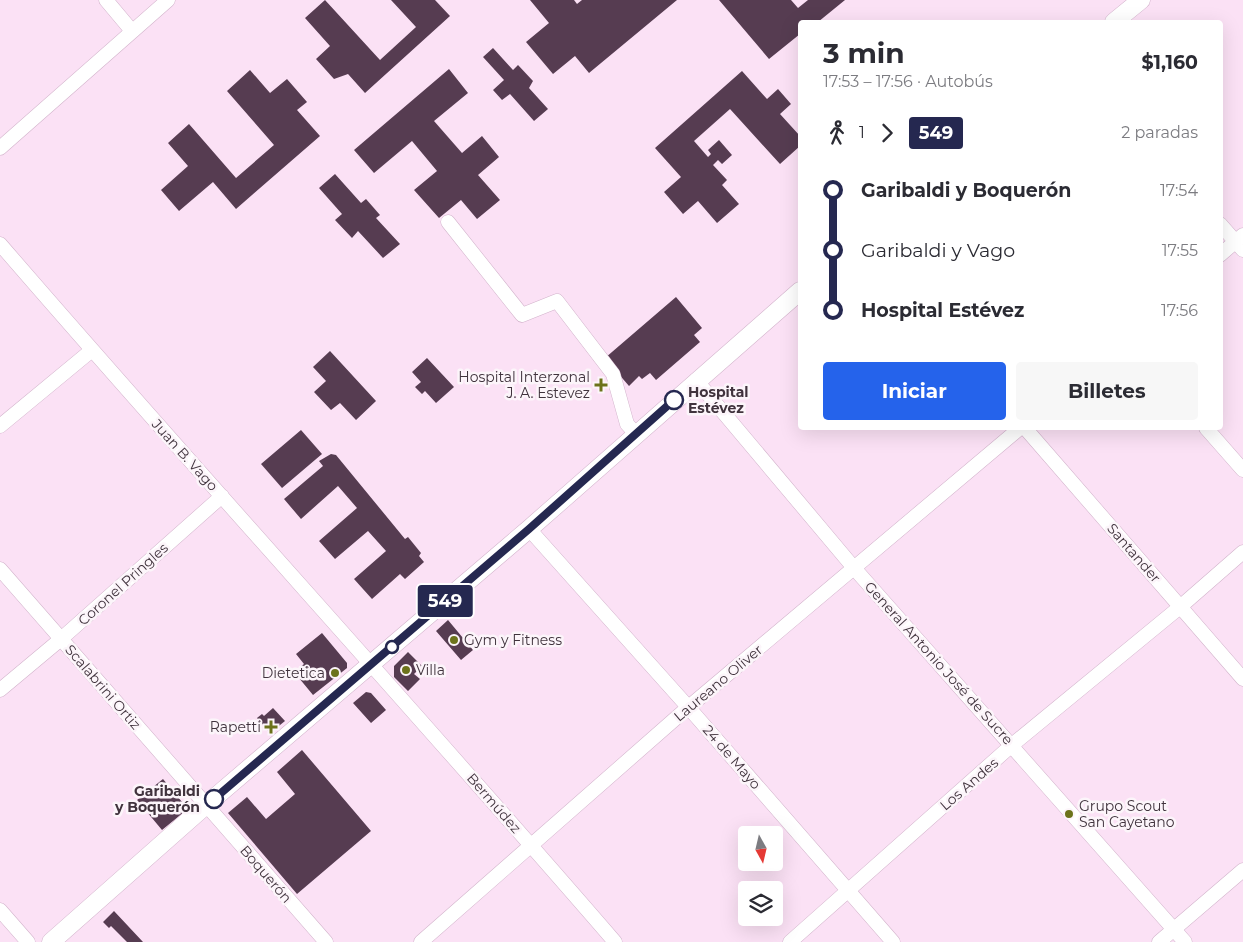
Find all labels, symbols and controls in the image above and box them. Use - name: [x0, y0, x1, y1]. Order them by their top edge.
- text: 3 min: [823, 36, 905, 70]
- text: $1,160: [1142, 51, 1198, 74]
- text: 17:53 – 17:56 · Autobús: [823, 72, 993, 91]
- icon: walk: [823, 119, 851, 147]
- icon: forward: [873, 119, 901, 147]
- text: 549: [919, 122, 953, 144]
- text: 1: [859, 123, 865, 142]
- text: 2 paradas: [1121, 123, 1198, 142]
- text: Garibaldi y Boquerón: [861, 179, 1071, 202]
- text: 17:54: [1160, 181, 1198, 200]
- text: Garibaldi y Vago: [861, 239, 1015, 262]
- text: 17:55: [1162, 241, 1198, 260]
- text: Hospital Estévez: [861, 299, 1024, 322]
- text: 17:56: [1161, 301, 1198, 320]
- button: Iniciar: [823, 362, 1006, 420]
- button: Billetes: [1016, 362, 1198, 420]
- place label: Hospital Interzonal J. A. Estevez: [458, 368, 590, 402]
- marker: Hospital Interzonal J. A. Estevez: [594, 378, 608, 392]
- place label: Hospital Estévez: [688, 383, 748, 417]
- marker: Hospital Estévez: [664, 390, 684, 410]
- street label: Juan B. Vago: [147, 415, 222, 495]
- street label: Santander: [1103, 520, 1165, 587]
- street label: Coronel Pringles: [74, 539, 172, 629]
- street label: General Antonio José de Sucre: [861, 578, 1017, 748]
- line badge: 549: [416, 585, 474, 617]
- text: 549: [428, 590, 462, 612]
- place label: Gym y Fitness: [464, 631, 562, 649]
- marker: Gym y Fitness: [448, 634, 460, 646]
- unlabelled marker: [385, 640, 399, 654]
- street label: Laureano Oliver: [670, 640, 766, 725]
- street label: Scalabrini Ortiz: [61, 641, 145, 733]
- place label: Villa: [416, 661, 445, 679]
- place label: Dietetica: [262, 664, 325, 682]
- marker: Villa: [400, 664, 412, 676]
- marker: Dietetica: [329, 667, 341, 679]
- place label: Rapetti: [210, 718, 261, 736]
- marker: Rapetti: [265, 721, 277, 733]
- street label: 24 de Mayo: [699, 721, 765, 793]
- street label: Los Andes: [936, 754, 1002, 814]
- street label: Bermúdez: [463, 769, 525, 837]
- place label: Garibaldi y Boquerón: [114, 782, 200, 816]
- marker: Garibaldi y Boquerón: [204, 789, 224, 809]
- place label: Grupo Scout San Cayetano: [1079, 797, 1175, 831]
- marker: Grupo Scout San Cayetano: [1063, 808, 1075, 820]
- north arrow: [738, 826, 782, 871]
- map controls: [738, 826, 783, 926]
- street label: Boquerón: [236, 842, 296, 906]
- button: layers: [738, 881, 783, 926]

